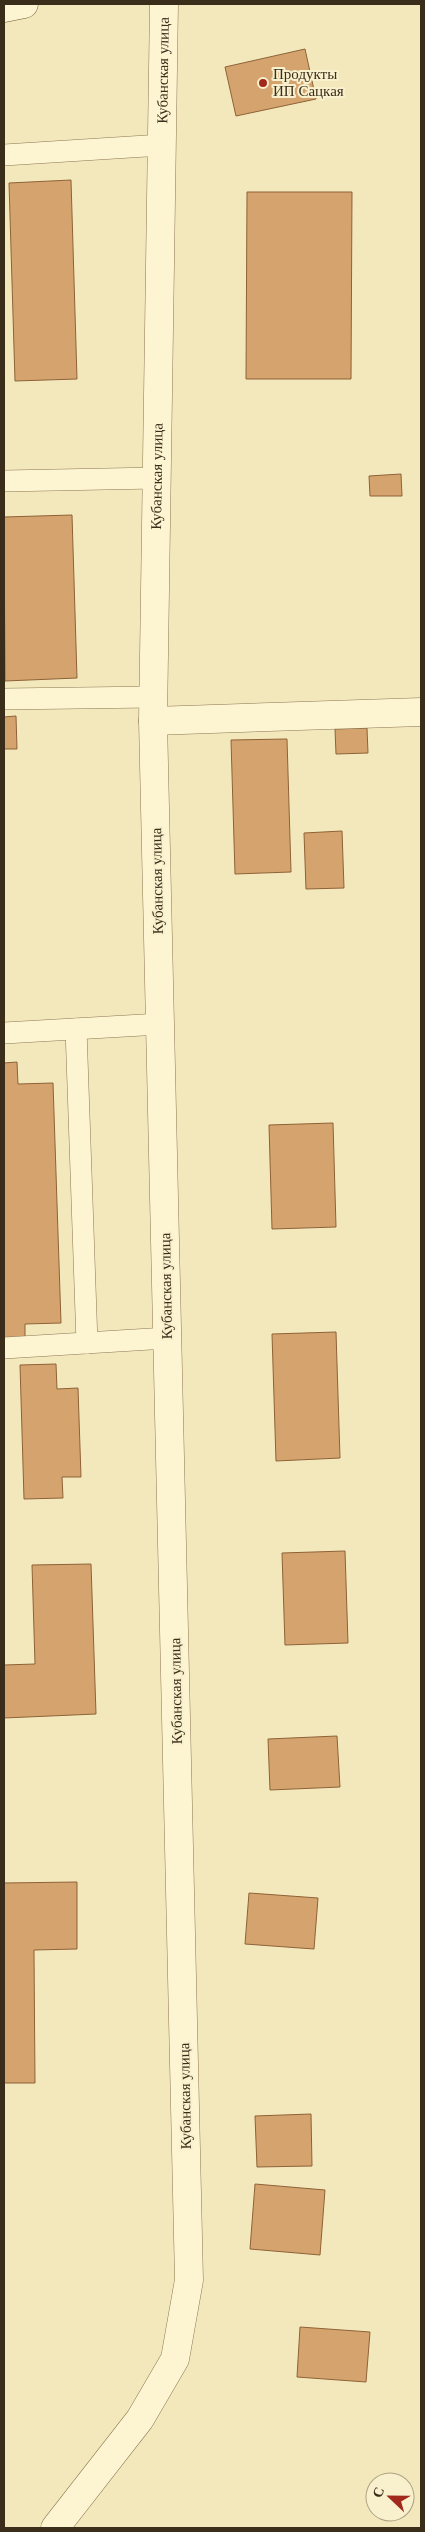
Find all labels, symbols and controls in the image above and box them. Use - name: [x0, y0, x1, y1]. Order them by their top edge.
- street label: Кубанская улица: [154, 17, 172, 124]
- place label: Продукты ИП Сацкая: [273, 66, 344, 99]
- marker: Продукты ИП Сацкая: [257, 77, 269, 89]
- street label: Кубанская улица: [148, 423, 166, 530]
- street label: Кубанская улица: [148, 827, 166, 934]
- street label: Кубанская улица: [157, 1232, 175, 1339]
- street label: Кубанская улица: [167, 1637, 185, 1744]
- street label: Кубанская улица: [176, 2042, 194, 2149]
- north arrow: [365, 2472, 415, 2522]
- text: С: [370, 2485, 387, 2500]

